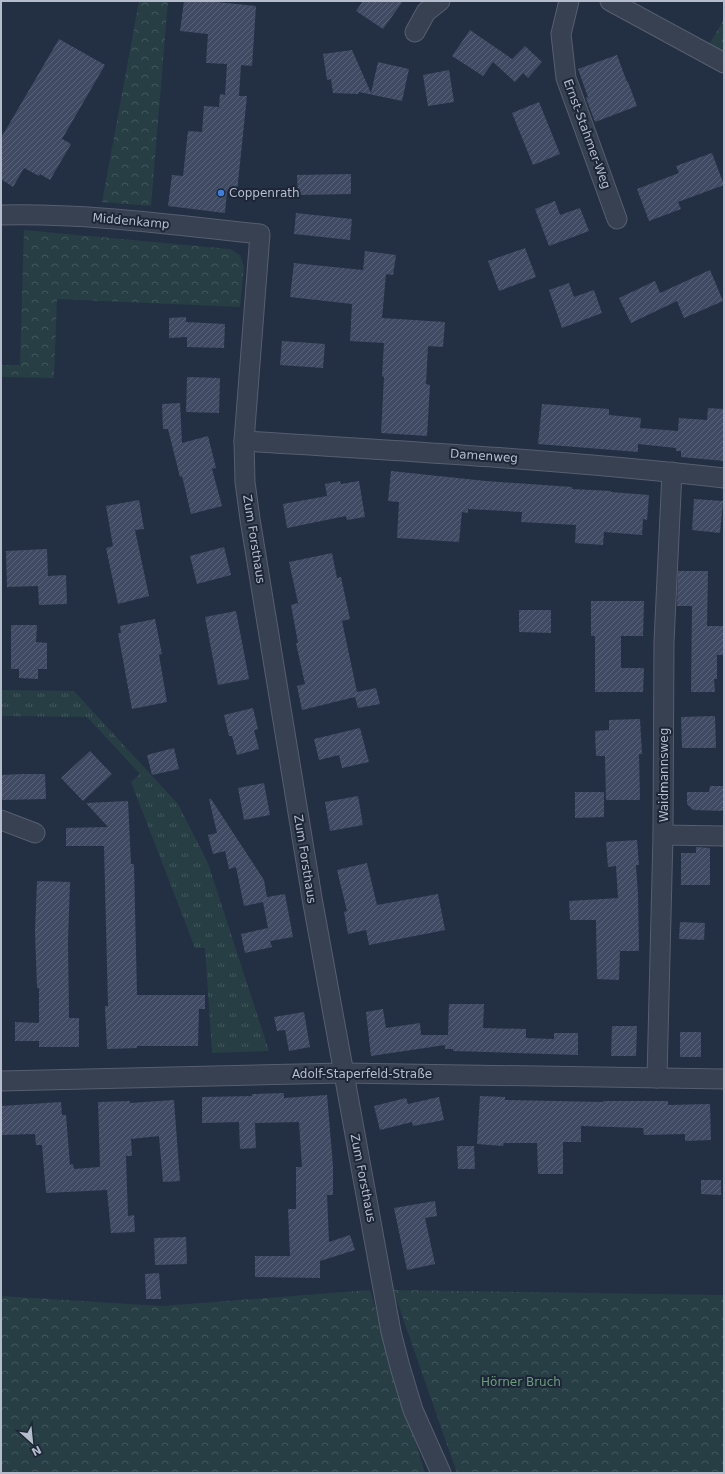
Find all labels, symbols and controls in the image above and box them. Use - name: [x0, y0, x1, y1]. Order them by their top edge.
- street label: Ernst-Stahmer-Weg: [561, 77, 613, 191]
- place label: Coppenrath: [229, 186, 300, 200]
- marker: Coppenrath: [216, 188, 226, 198]
- street label: Middenkamp: [92, 211, 170, 231]
- street label: Damenweg: [450, 447, 518, 465]
- street label: Zum Forsthaus: [240, 494, 268, 584]
- street label: Waidmannsweg: [657, 728, 671, 822]
- street label: Zum Forsthaus: [291, 814, 319, 904]
- street label: Adolf-Staperfeld-Straße: [292, 1067, 432, 1081]
- street label: Zum Forsthaus: [348, 1133, 378, 1223]
- park label: Hörner Bruch: [481, 1375, 561, 1389]
- north arrow: [12, 1422, 52, 1462]
- text: N: [29, 1443, 43, 1458]

